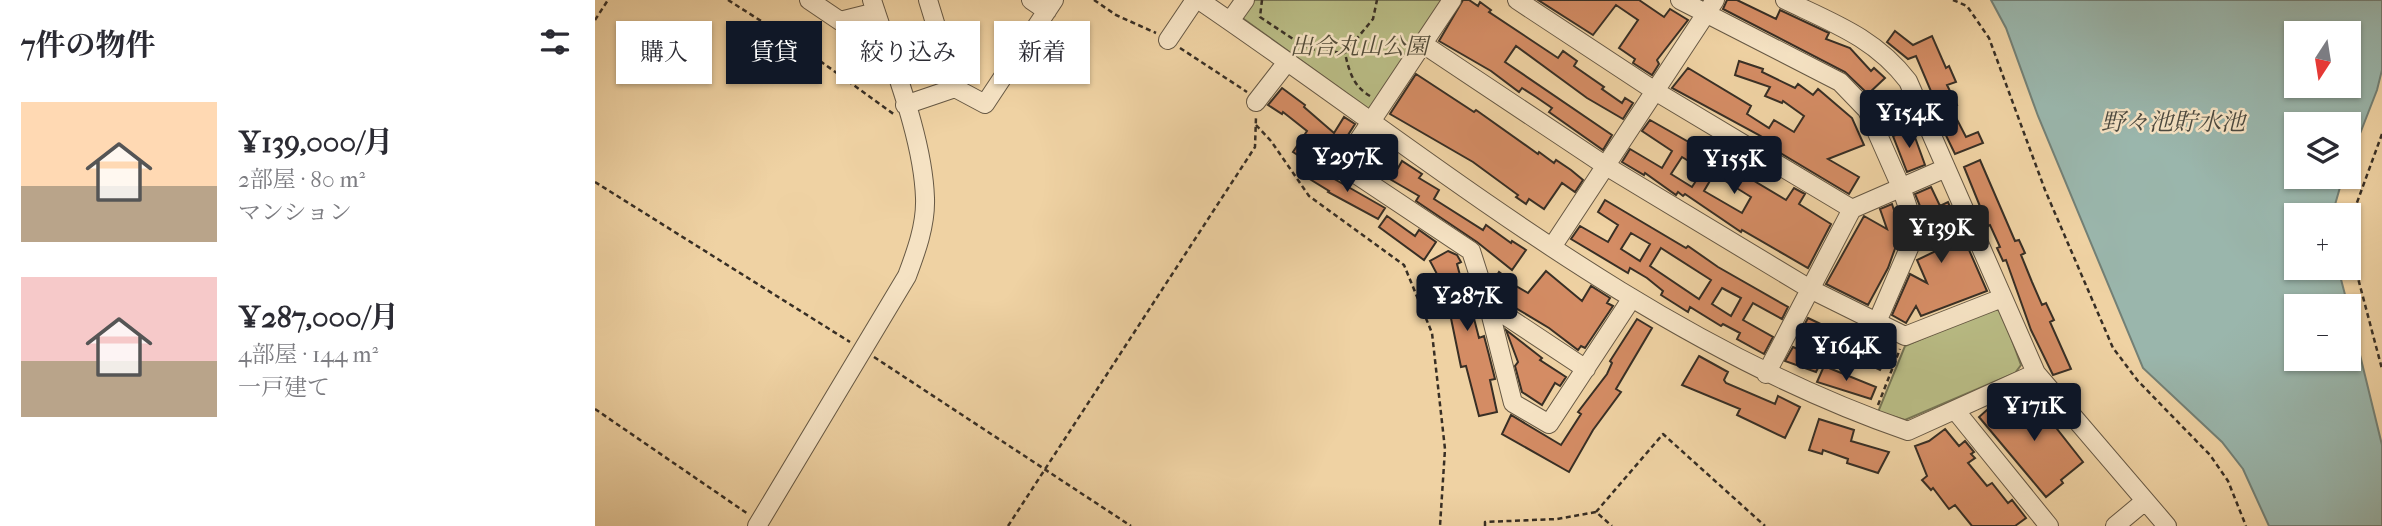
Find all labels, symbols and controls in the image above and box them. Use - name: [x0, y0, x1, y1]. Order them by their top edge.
- chip: 購入: [616, 21, 712, 84]
- chip: 賃貸: [726, 21, 822, 84]
- chip: 絞り込み: [836, 21, 980, 84]
- chip: 新着: [994, 21, 1090, 84]
- north arrow: [2284, 21, 2361, 98]
- map controls: [2284, 21, 2361, 371]
- icon: filters: [536, 23, 574, 61]
- text: 7件の物件: [21, 28, 155, 63]
- park label: 出合丸山公園: [1290, 33, 1432, 60]
- pin: ¥154K: [1860, 90, 1958, 150]
- text: ¥154K: [1876, 99, 1942, 126]
- water label: 野々池貯水池: [2101, 108, 2248, 136]
- button: layers: [2284, 112, 2361, 189]
- text: ¥139,000/月: [238, 125, 393, 160]
- icon: home: [77, 130, 161, 214]
- pin: ¥297K: [1298, 134, 1396, 194]
- pin: ¥155K: [1685, 136, 1783, 196]
- text: ¥297K: [1312, 143, 1382, 170]
- text: ¥155K: [1703, 145, 1765, 172]
- text: 2部屋 · 80 m²: [238, 166, 365, 193]
- text: マンション: [238, 199, 352, 226]
- button: +: [2284, 203, 2361, 280]
- pin: ¥139K: [1892, 205, 1990, 265]
- text: ¥139K: [1909, 214, 1973, 241]
- pin: ¥287K: [1418, 274, 1516, 333]
- text: ¥287K: [1432, 282, 1502, 309]
- button: −: [2284, 294, 2361, 371]
- text: ¥287,000/月: [238, 300, 399, 335]
- icon: home: [77, 305, 161, 389]
- pin: ¥164K: [1797, 324, 1895, 383]
- text: ¥164K: [1812, 332, 1880, 359]
- text: 4部屋 · 144 m²: [238, 341, 378, 368]
- text: 一戸建て: [238, 374, 330, 401]
- pin: ¥171K: [1985, 384, 2083, 443]
- text: ¥171K: [2003, 392, 2065, 419]

